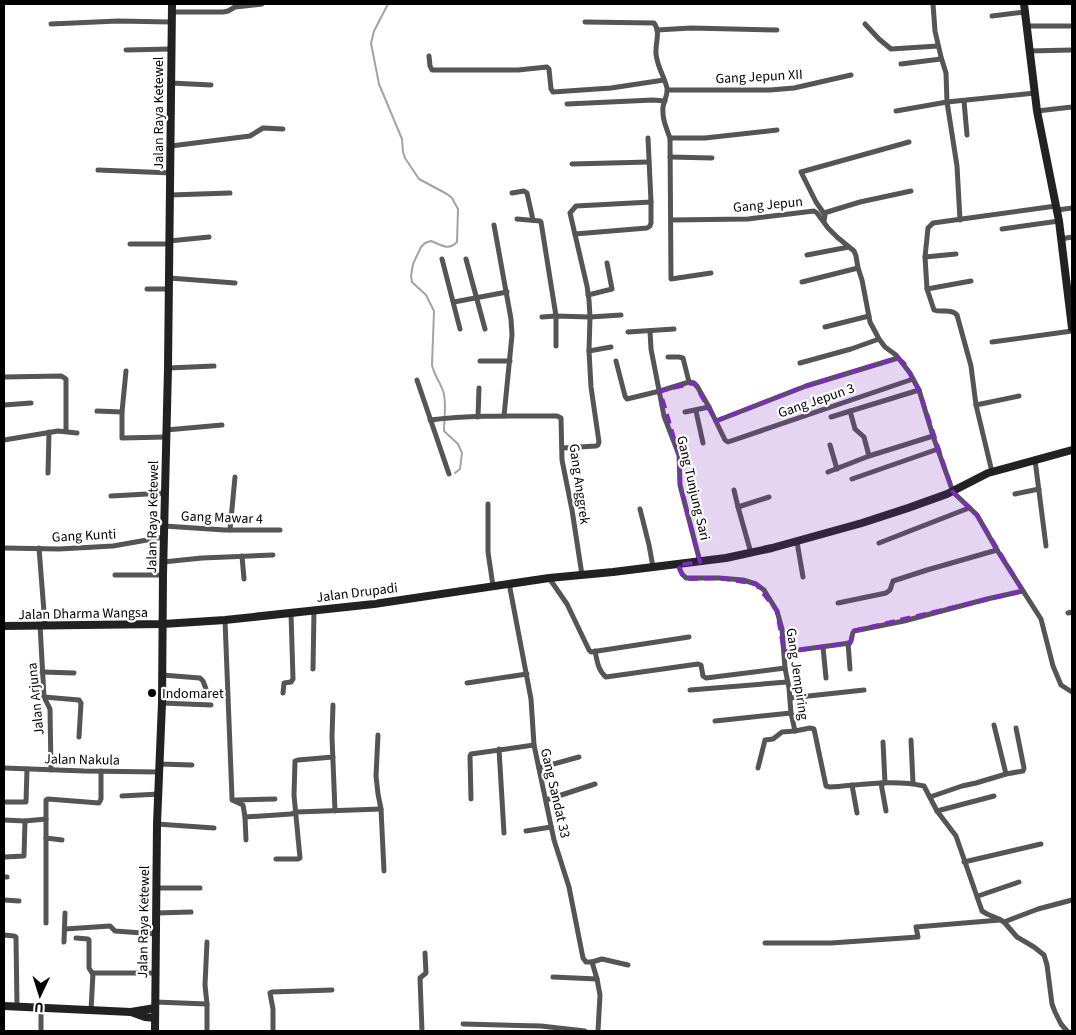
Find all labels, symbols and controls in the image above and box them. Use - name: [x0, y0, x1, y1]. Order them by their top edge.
- street label: Jalan Raya Ketewel: [149, 56, 169, 169]
- street label: Gang Jepun XII: [715, 65, 803, 89]
- street label: Gang Jepun: [732, 192, 804, 218]
- street label: Gang Jepun 3: [775, 379, 857, 423]
- street label: Gang Tunjung Sari: [671, 434, 715, 542]
- street label: Gang Anggrek: [563, 443, 595, 526]
- street label: Jalan Raya Ketewel: [142, 460, 164, 574]
- street label: Gang Mawar 4: [181, 507, 263, 529]
- street label: Gang Kunti: [51, 524, 117, 548]
- street label: Jalan Drupadi: [315, 578, 399, 608]
- street label: Jalan Dharma Wangsa: [18, 603, 148, 625]
- street label: Gang Jempiring: [781, 627, 813, 721]
- street label: Jalan Arjuna: [22, 662, 50, 736]
- place label: Indomaret: [162, 684, 224, 704]
- marker: Indomaret: [146, 687, 158, 699]
- street label: Gang Sandat 33: [535, 746, 575, 840]
- street label: Jalan Nakula: [44, 749, 120, 771]
- street label: Jalan Raya Ketewel: [133, 865, 155, 979]
- north arrow: [15, 970, 65, 1020]
- text: U: [34, 997, 45, 1017]

